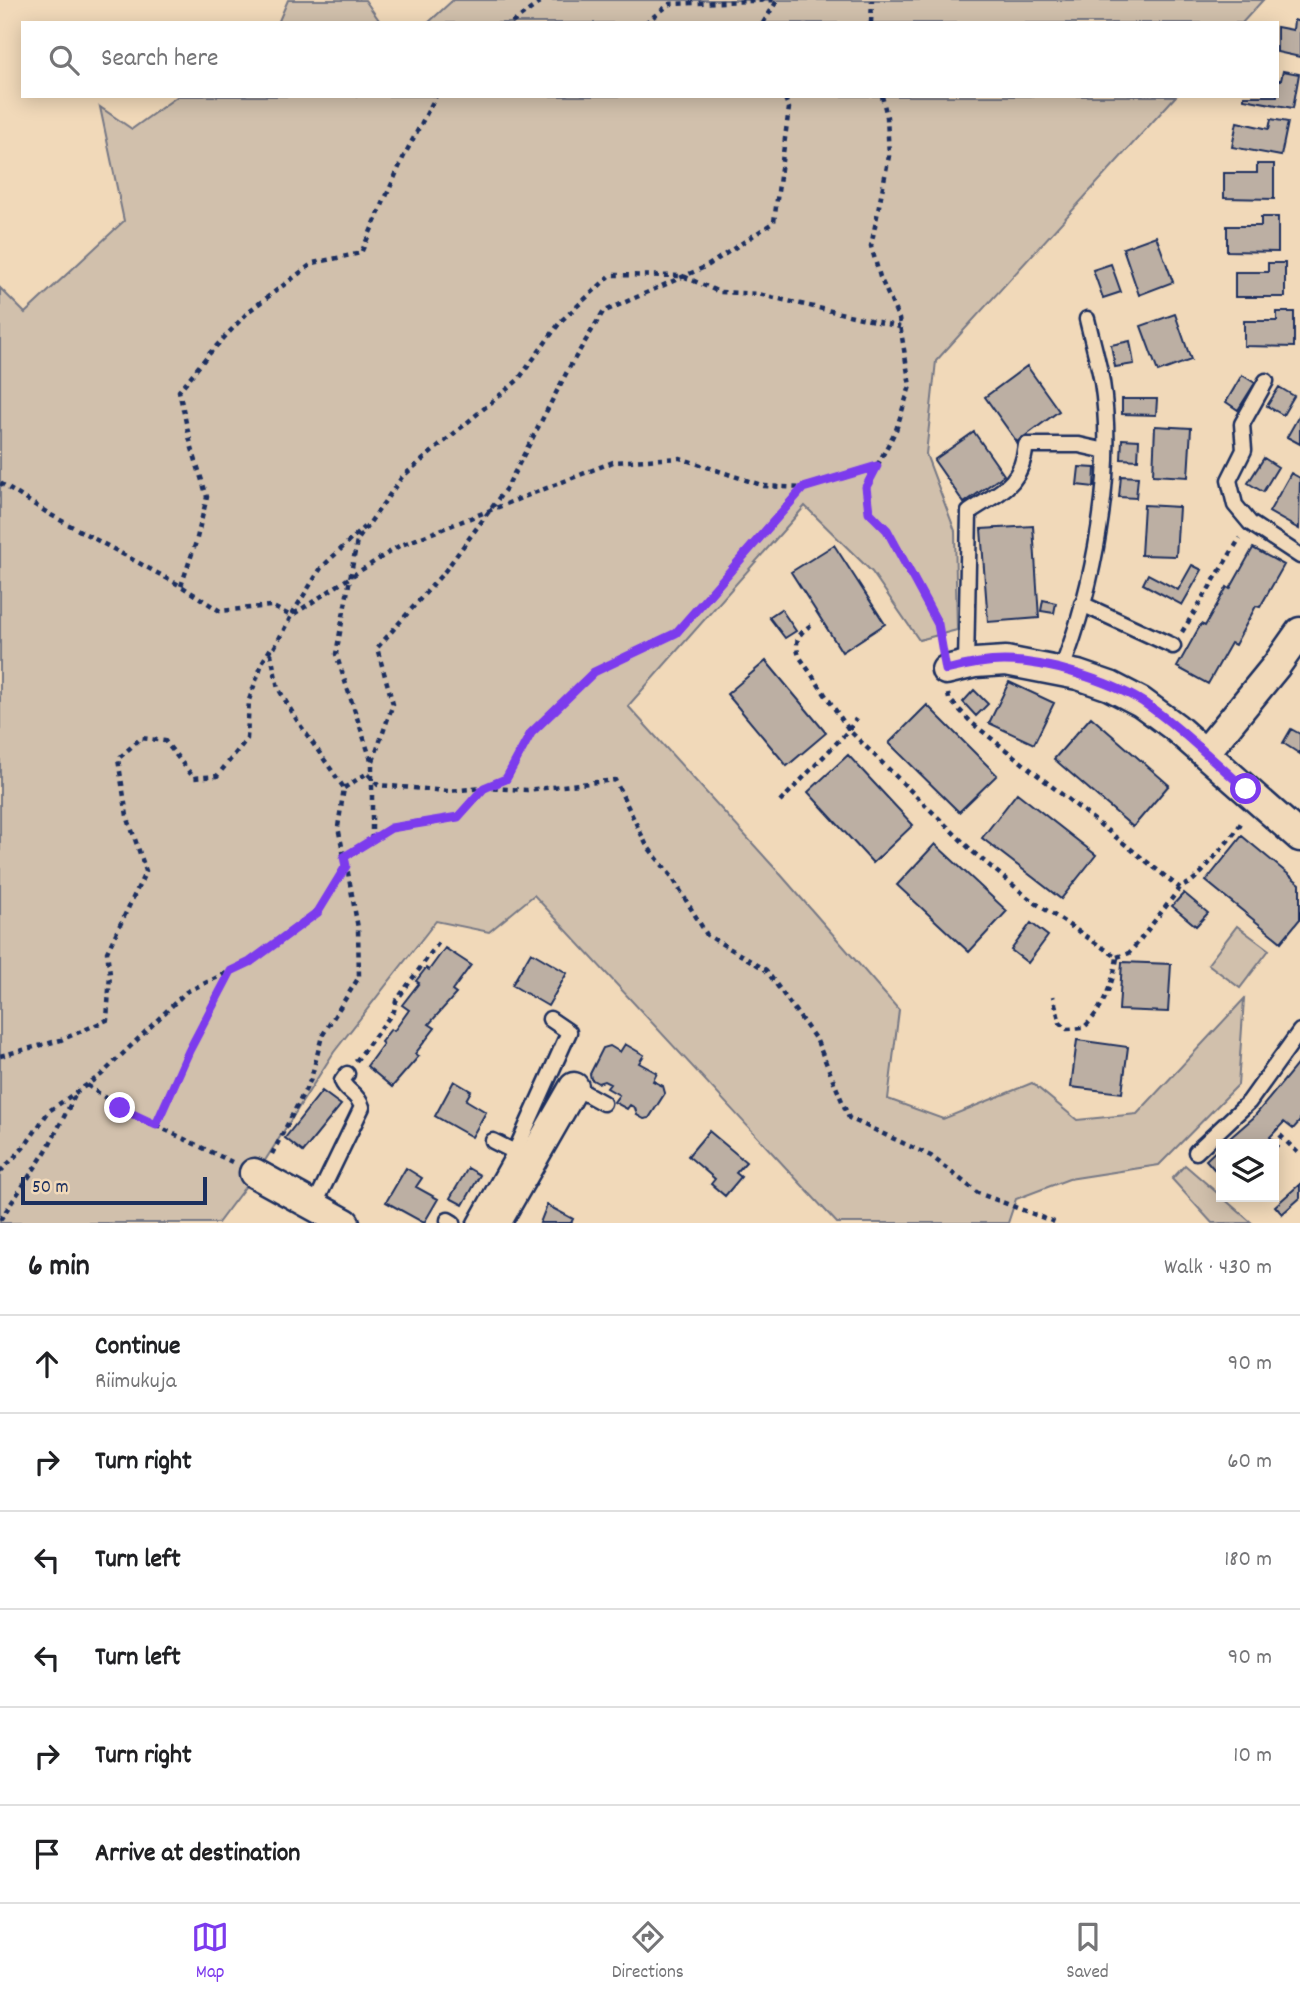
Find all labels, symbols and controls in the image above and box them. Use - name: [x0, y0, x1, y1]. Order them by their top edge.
- search box: [21, 21, 1279, 98]
- icon: search: [45, 41, 83, 79]
- text: Search here: [101, 41, 219, 78]
- route start: [1230, 773, 1261, 804]
- route end: [104, 1092, 135, 1123]
- map controls: [1216, 1139, 1279, 1202]
- button: layers: [1216, 1139, 1279, 1202]
- scale bar: [21, 1174, 206, 1206]
- text: 50 m: [32, 1175, 69, 1202]
- text: 6 min: [28, 1247, 90, 1290]
- text: Walk · 430 m: [1164, 1252, 1272, 1285]
- text: Continue: [95, 1329, 180, 1366]
- icon: ahead: [28, 1345, 66, 1383]
- text: 90 m: [1228, 1348, 1272, 1381]
- text: Riimukuja: [95, 1366, 177, 1399]
- icon: right: [28, 1443, 66, 1481]
- text: Turn right: [95, 1444, 192, 1481]
- text: 60 m: [1227, 1446, 1272, 1479]
- icon: left: [28, 1541, 66, 1579]
- text: Turn left: [95, 1542, 181, 1579]
- text: 180 m: [1224, 1544, 1272, 1577]
- icon: left: [28, 1639, 66, 1677]
- text: Turn left: [95, 1640, 181, 1677]
- text: 90 m: [1228, 1642, 1272, 1675]
- icon: right: [28, 1737, 66, 1775]
- text: Turn right: [95, 1738, 192, 1775]
- text: 10 m: [1233, 1740, 1272, 1773]
- icon: arrive: [28, 1835, 66, 1873]
- text: Arrive at destination: [95, 1836, 300, 1873]
- tab: Map: [191, 1918, 229, 1987]
- tab: Directions: [612, 1918, 684, 1987]
- tab: Saved: [1066, 1918, 1109, 1987]

